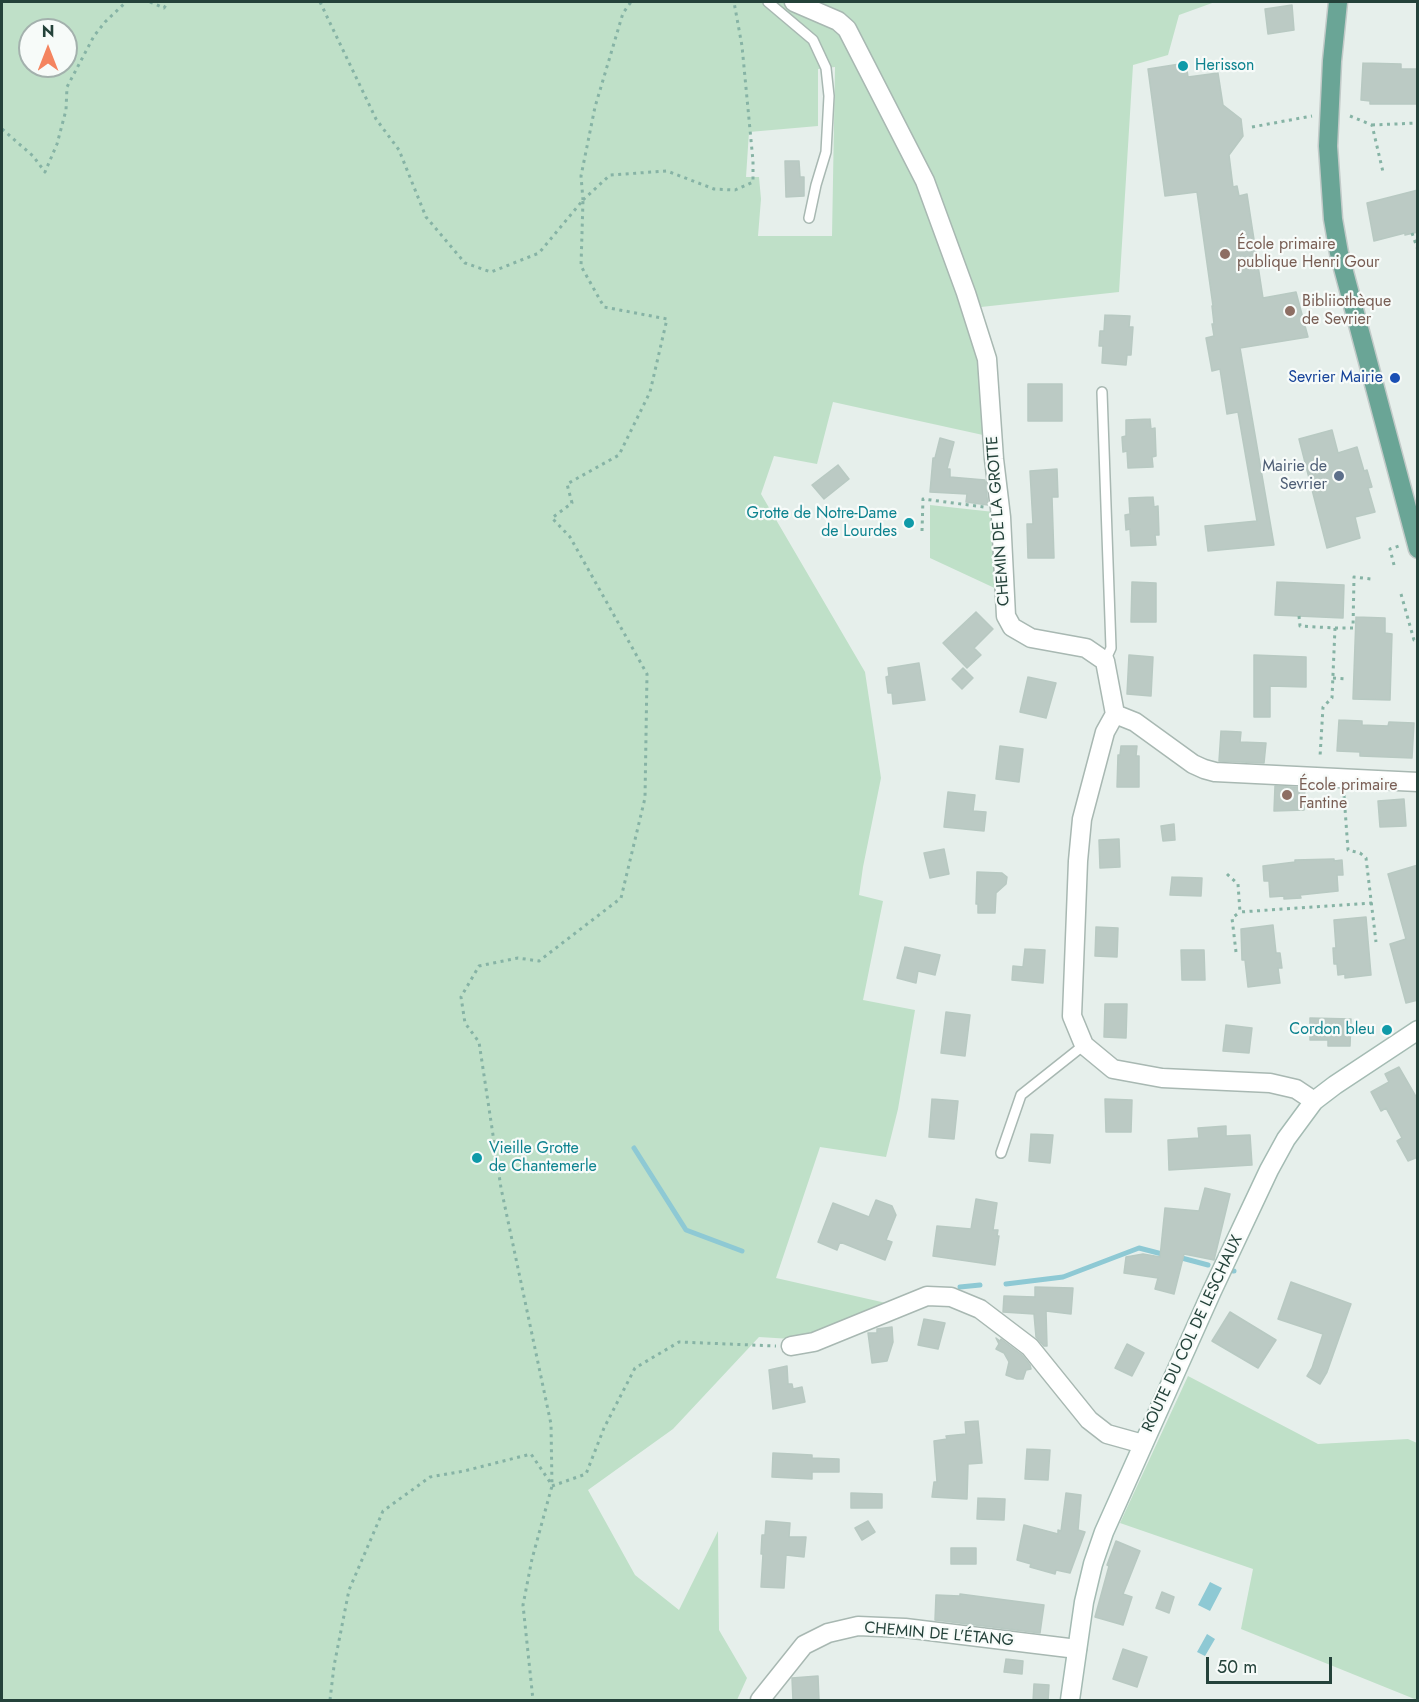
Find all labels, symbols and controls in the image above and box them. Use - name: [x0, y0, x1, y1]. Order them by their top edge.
- north arrow: [18, 18, 78, 78]
- text: N: [42, 20, 54, 43]
- place label: Herisson: [1195, 56, 1254, 76]
- marker: Herisson: [1176, 59, 1190, 73]
- place label: École primaire publique Henri Gour: [1237, 235, 1380, 273]
- marker: École primaire publique Henri Gour: [1218, 247, 1232, 261]
- place label: Bibliiothèque de Sevrier: [1302, 292, 1391, 330]
- marker: Bibliiothèque de Sevrier: [1283, 304, 1297, 318]
- place label: Sevrier Mairie: [1288, 368, 1383, 388]
- marker: Sevrier Mairie: [1388, 371, 1402, 385]
- street label: CHEMIN DE LA GROTTE: [983, 435, 1015, 607]
- place label: Mairie de Sevrier: [1262, 457, 1327, 495]
- marker: Mairie de Sevrier: [1332, 469, 1346, 483]
- place label: Grotte de Notre-Dame de Lourdes: [747, 504, 897, 542]
- marker: Grotte de Notre-Dame de Lourdes: [902, 516, 916, 530]
- place label: École primaire Fantine: [1299, 776, 1397, 814]
- marker: École primaire Fantine: [1280, 788, 1294, 802]
- place label: Cordon bleu: [1289, 1020, 1375, 1040]
- marker: Cordon bleu: [1380, 1023, 1394, 1037]
- place label: Vieille Grotte de Chantemerle: [489, 1139, 597, 1177]
- marker: Vieille Grotte de Chantemerle: [470, 1151, 484, 1165]
- street label: ROUTE DU COL DE LESCHAUX: [1139, 1232, 1247, 1436]
- street label: CHEMIN DE L'ÉTANG: [863, 1619, 1015, 1651]
- scale bar: [1209, 1645, 1335, 1683]
- text: 50 m: [1217, 1654, 1257, 1680]

